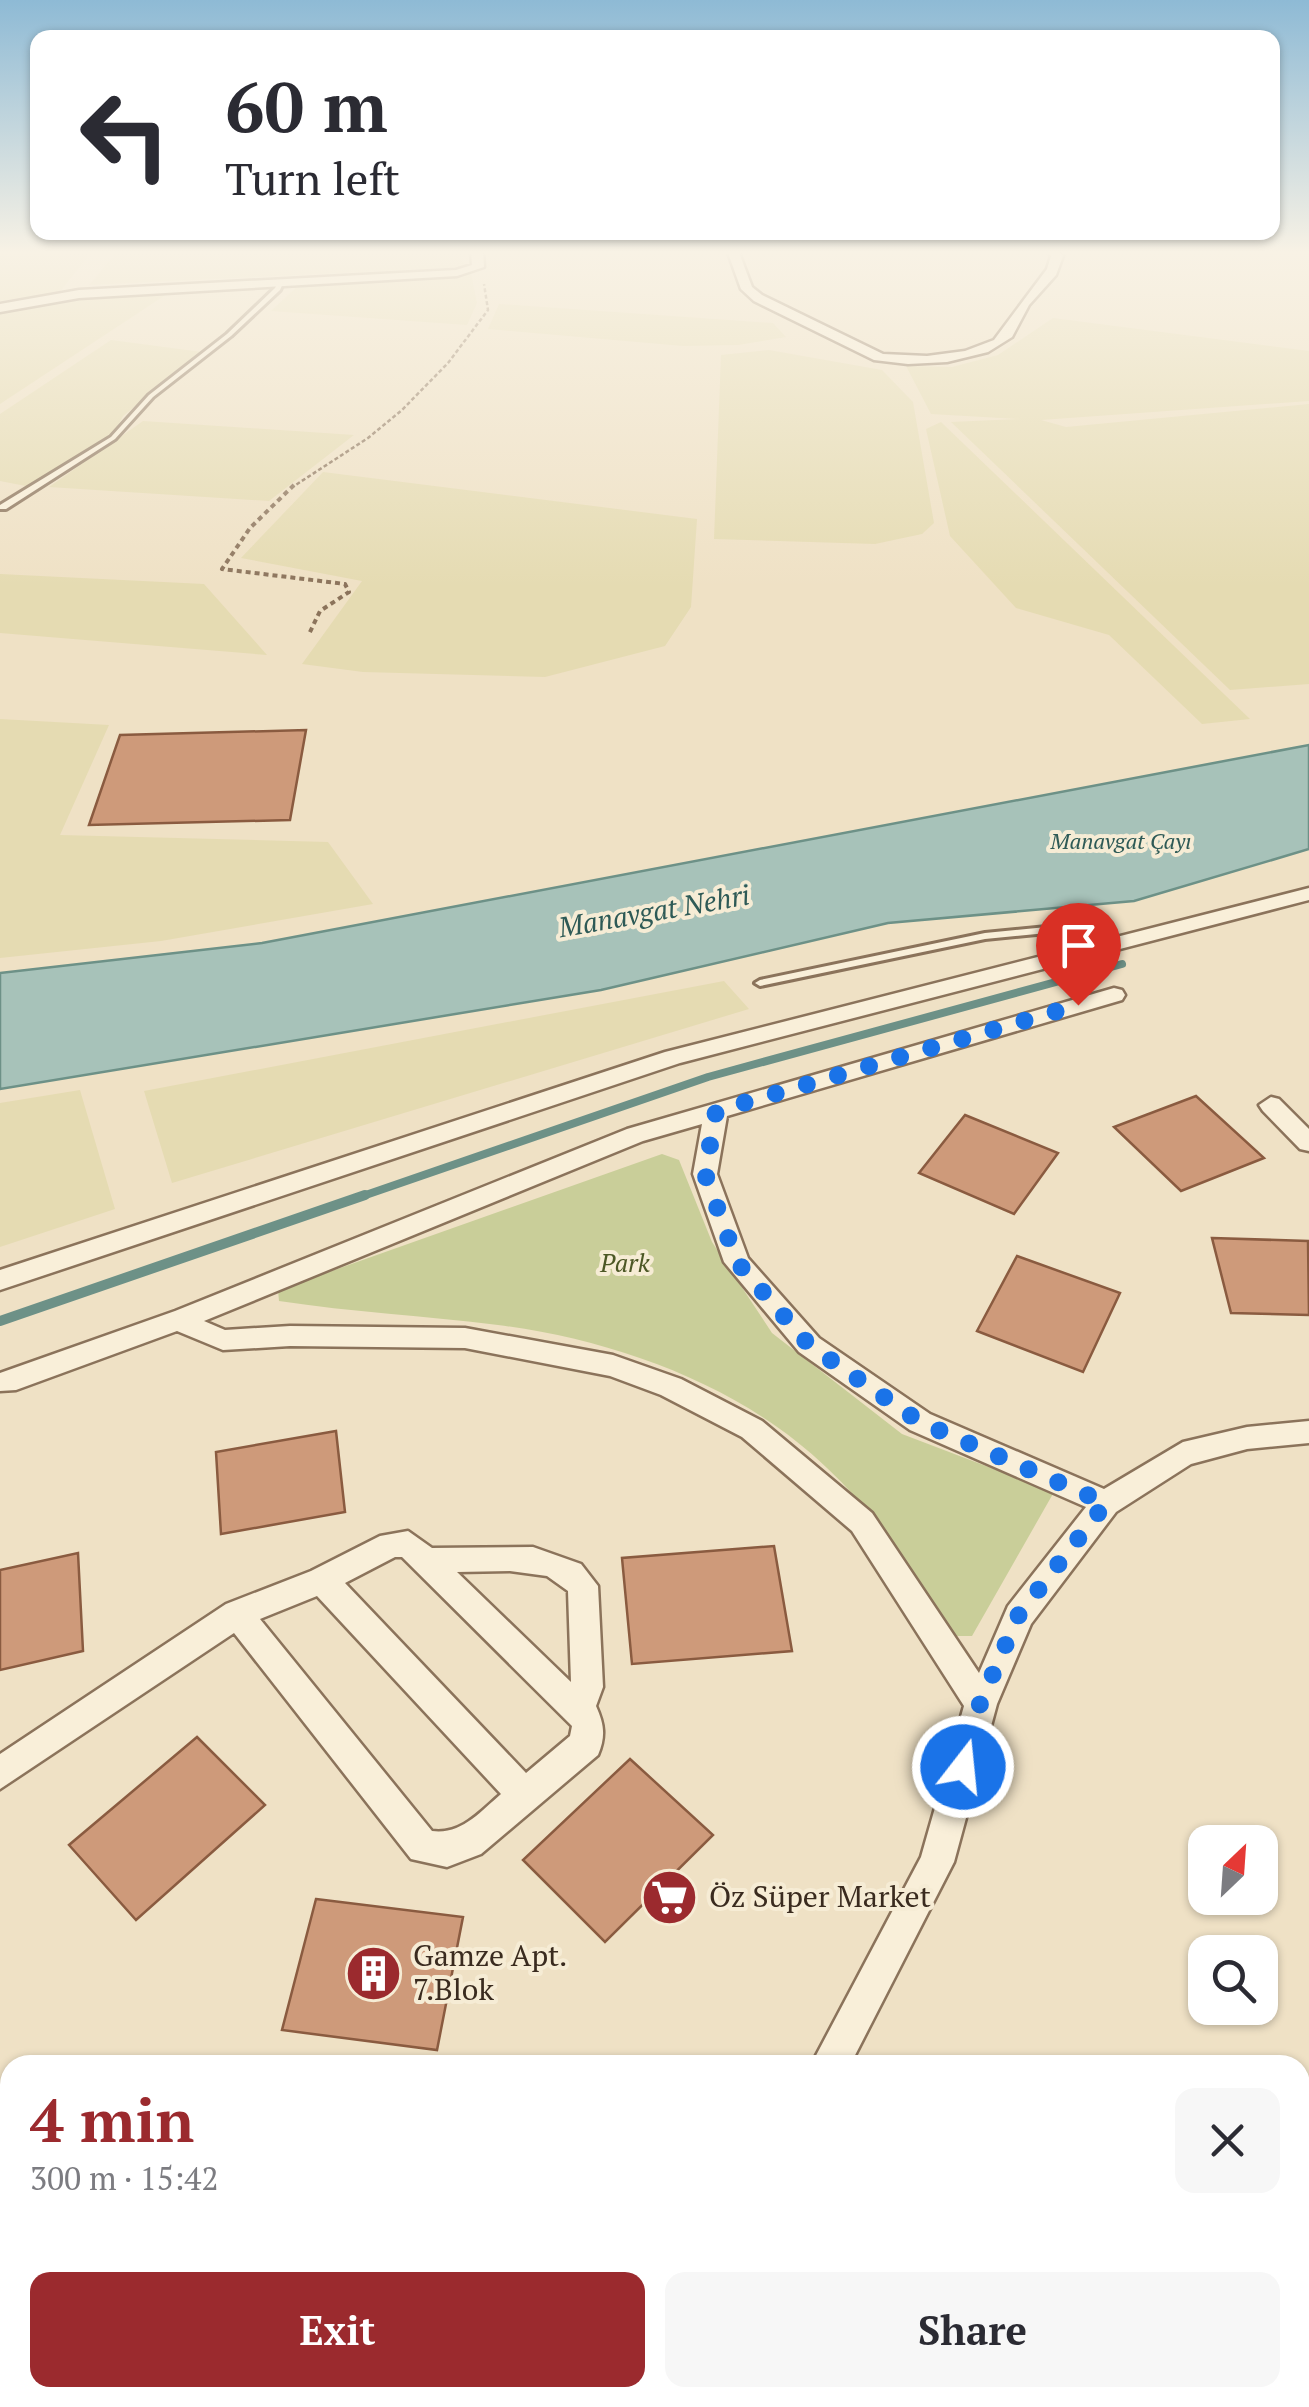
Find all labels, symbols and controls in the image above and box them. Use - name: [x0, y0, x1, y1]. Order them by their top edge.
- text: 60 m: [225, 59, 388, 152]
- icon: left: [60, 70, 190, 200]
- text: Turn left: [225, 148, 400, 208]
- water label: Manavgat Çayı: [1050, 826, 1191, 855]
- water label: Manavgat Nehri: [555, 875, 753, 946]
- pin: [1036, 903, 1121, 1006]
- icon: arrive: [1051, 918, 1106, 973]
- park label: Park: [599, 1246, 651, 1279]
- position arrow: [911, 1715, 1015, 1819]
- north arrow: [1188, 1825, 1278, 1915]
- map controls: [1188, 1825, 1278, 2025]
- supermarket icon: Öz Süper Market: [640, 1867, 700, 1927]
- place label: Öz Süper Market: [709, 1876, 931, 1916]
- place label: Gamze Apt. 7.Blok: [413, 1935, 567, 2009]
- button: search: [1188, 1935, 1278, 2025]
- building icon: Gamze Apt. 7.Blok: [344, 1943, 404, 2003]
- text: 4 min: [30, 2080, 194, 2159]
- button: close: [1175, 2088, 1280, 2193]
- text: 300 m · 15:42: [30, 2157, 218, 2199]
- button: Exit: [30, 2272, 645, 2387]
- button: Share: [665, 2272, 1280, 2387]

